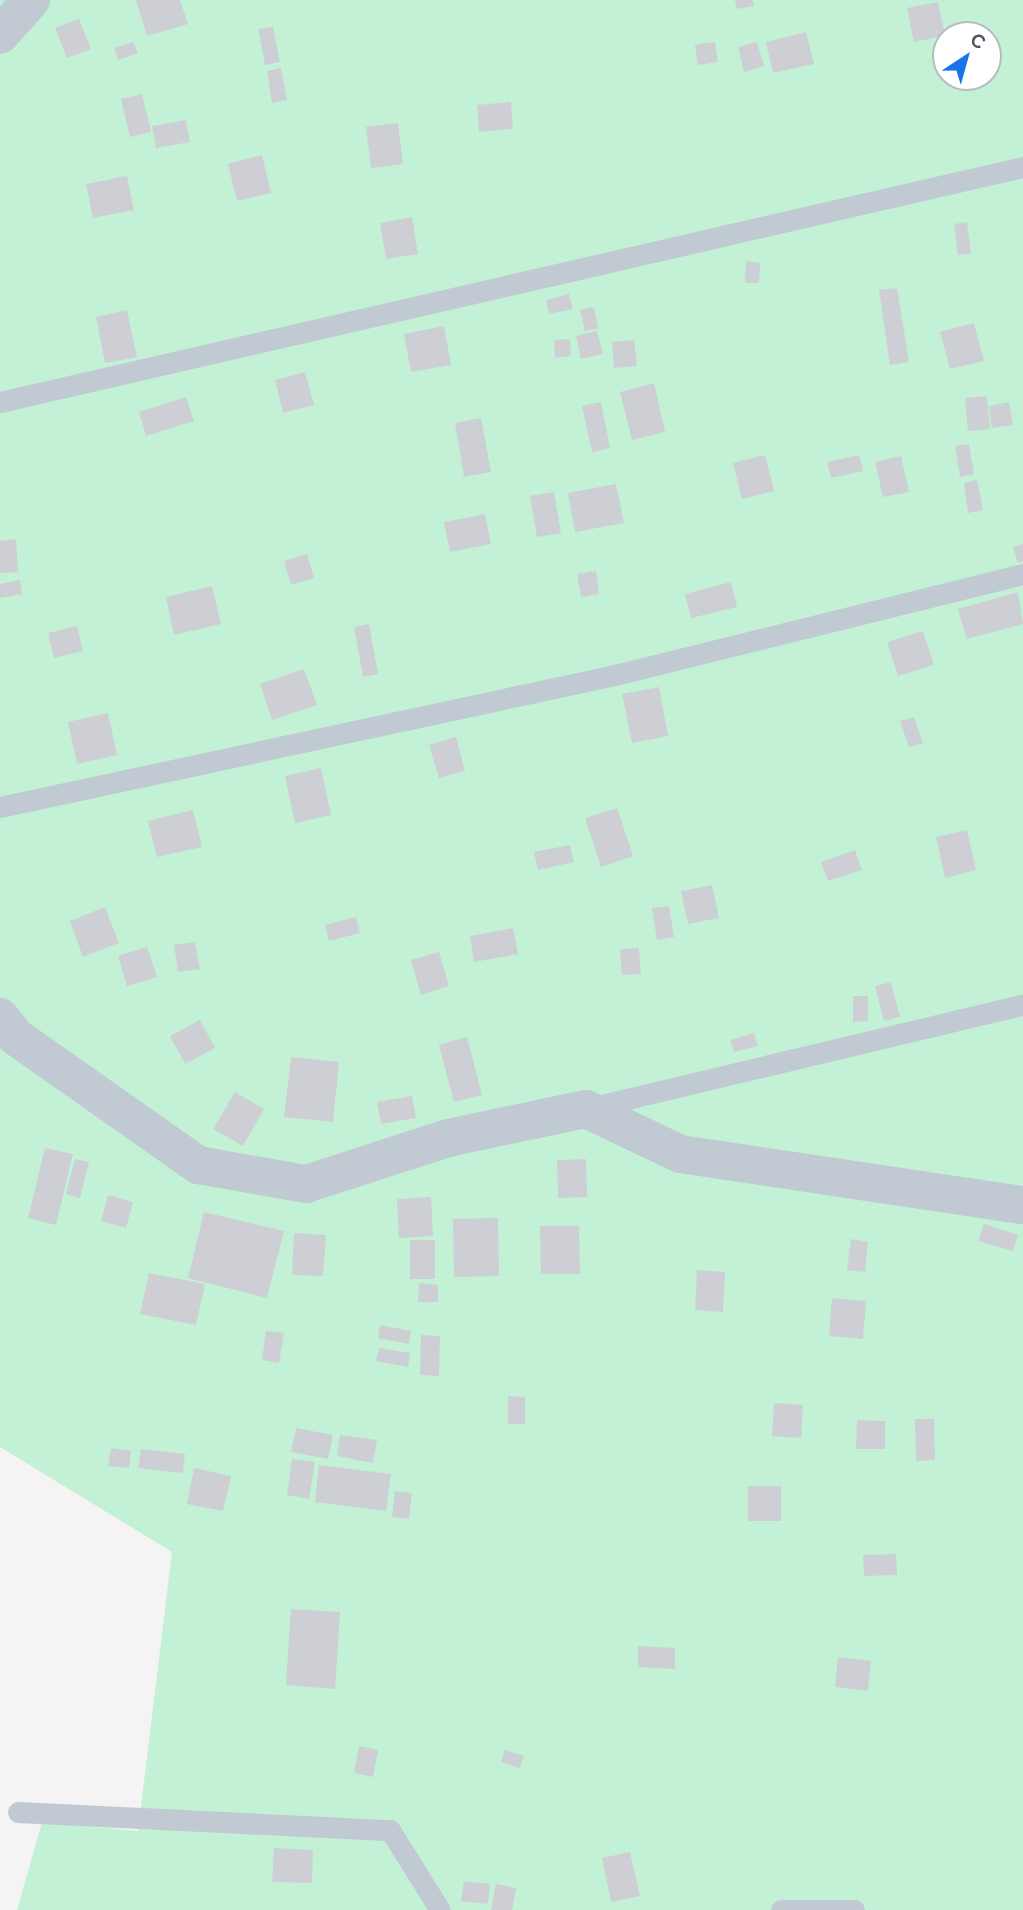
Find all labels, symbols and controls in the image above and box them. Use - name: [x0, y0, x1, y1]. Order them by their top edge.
- north arrow: [932, 21, 1002, 91]
- text: С: [966, 28, 990, 53]

